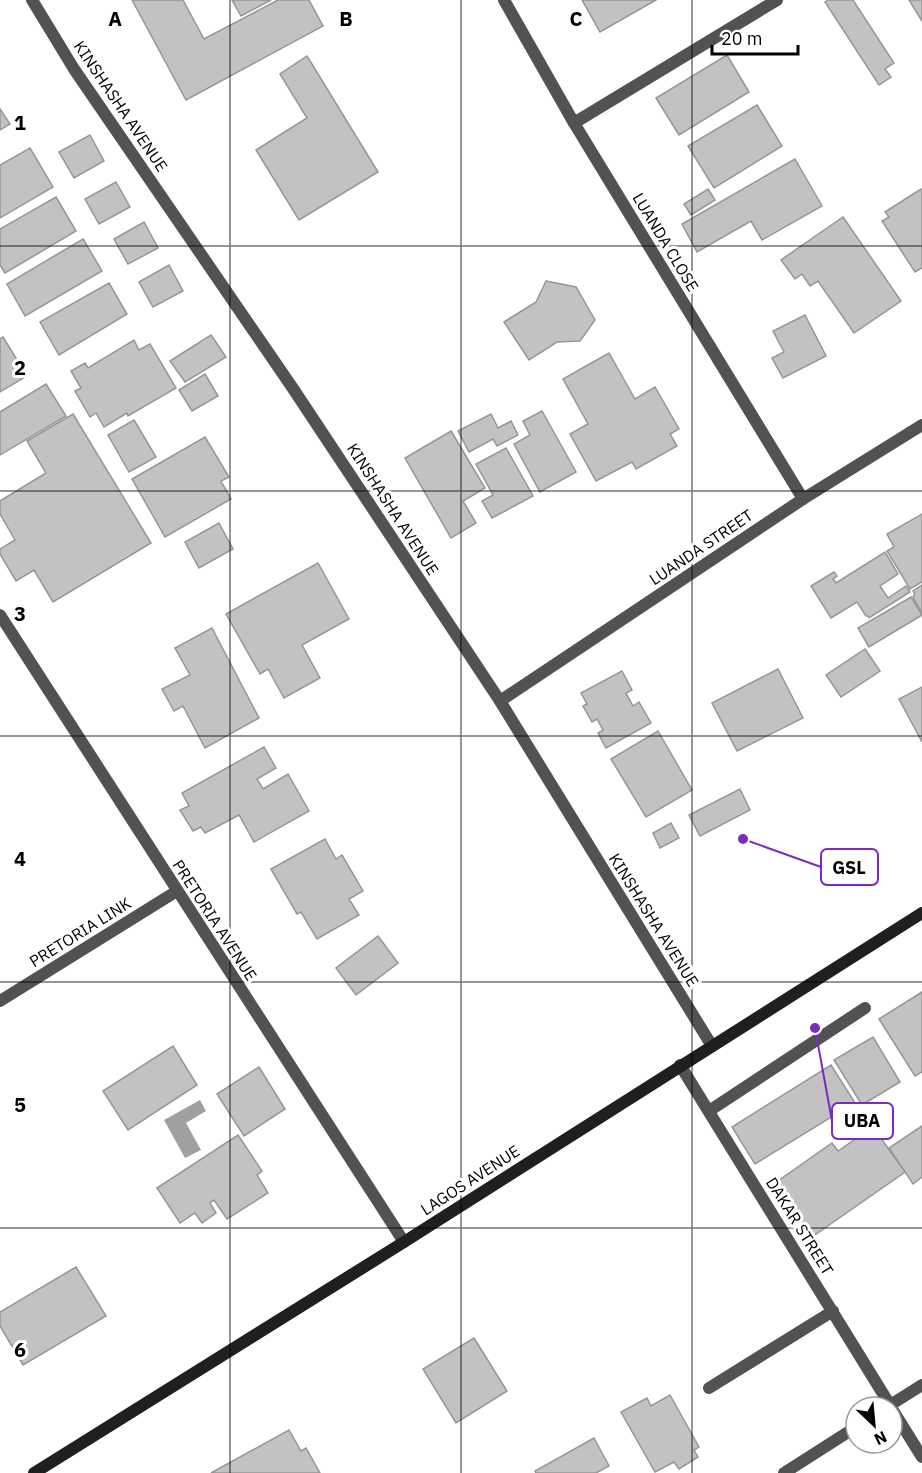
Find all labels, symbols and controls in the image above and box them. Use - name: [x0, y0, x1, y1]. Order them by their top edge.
- text: A: [108, 5, 122, 32]
- text: B: [339, 5, 353, 32]
- text: C: [569, 5, 583, 32]
- scale bar: [712, 18, 798, 56]
- text: 20 m: [721, 27, 763, 50]
- street label: KINSHASHA AVENUE: [70, 37, 172, 175]
- text: 1: [14, 109, 26, 136]
- street label: LUANDA CLOSE: [629, 189, 703, 295]
- text: 2: [14, 354, 26, 381]
- street label: KINSHASHA AVENUE: [343, 439, 443, 579]
- street label: LUANDA STREET: [645, 505, 757, 589]
- text: 3: [14, 600, 26, 627]
- text: 4: [14, 845, 26, 872]
- callout: GSL: [821, 849, 878, 885]
- street label: KINSHASHA AVENUE: [605, 850, 703, 990]
- street label: PRETORIA AVENUE: [168, 856, 262, 984]
- text: GSL: [832, 856, 866, 879]
- street label: PRETORIA LINK: [26, 893, 134, 971]
- text: 5: [14, 1091, 26, 1118]
- callout: UBA: [832, 1103, 893, 1139]
- text: UBA: [844, 1109, 880, 1132]
- street label: LAGOS AVENUE: [417, 1141, 523, 1219]
- street label: DAKAR STREET: [762, 1173, 838, 1279]
- text: 6: [14, 1336, 26, 1363]
- north arrow: [844, 1395, 904, 1455]
- text: N: [871, 1427, 890, 1450]

